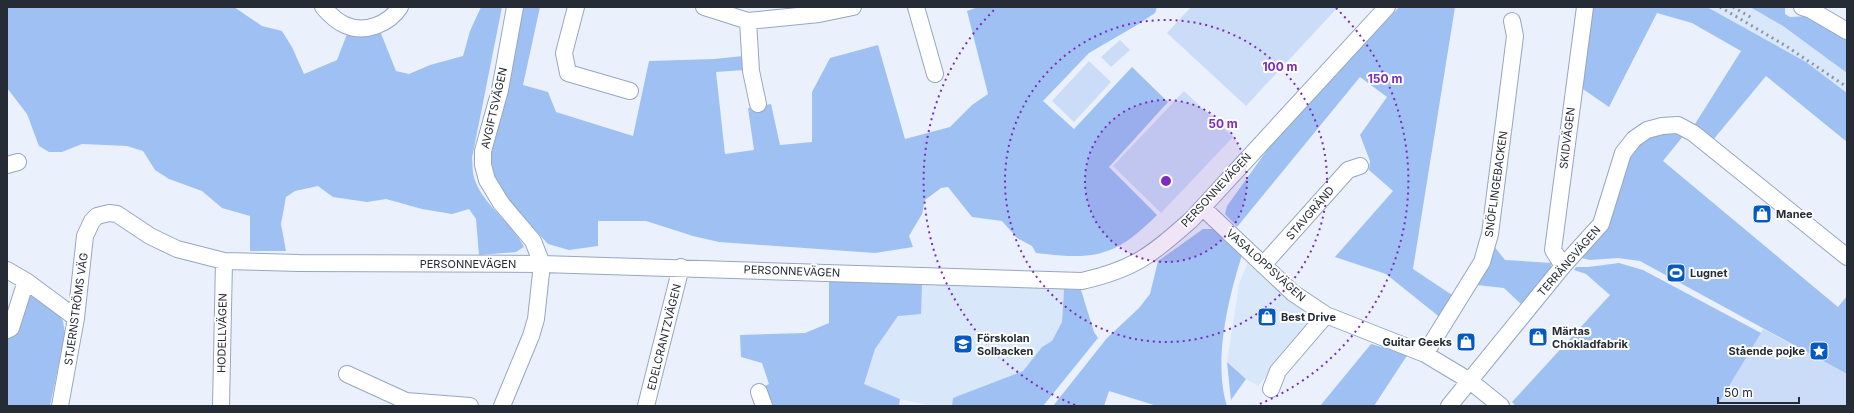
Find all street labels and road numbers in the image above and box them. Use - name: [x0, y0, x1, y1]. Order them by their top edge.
- street label: AVGIFTSVÄGEN: [478, 66, 510, 150]
- street label: SKIDVÄGEN: [1556, 106, 1578, 170]
- street label: SNÖFLINGEBACKEN: [1482, 130, 1510, 238]
- street label: PERSONNEVÄGEN: [1178, 150, 1254, 230]
- street label: STAVGRÄND: [1283, 183, 1337, 243]
- street label: TERRÄNGVÄGEN: [1535, 223, 1603, 299]
- street label: VASALOPPSVÄGEN: [1224, 226, 1308, 304]
- street label: STJERNSTRÖMS VÄG: [61, 252, 91, 366]
- street label: PERSONNEVÄGEN: [420, 257, 516, 271]
- street label: PERSONNEVÄGEN: [744, 262, 840, 280]
- street label: EDELCRANTZVÄGEN: [644, 282, 684, 392]
- street label: HODELLVÄGEN: [214, 293, 230, 373]

